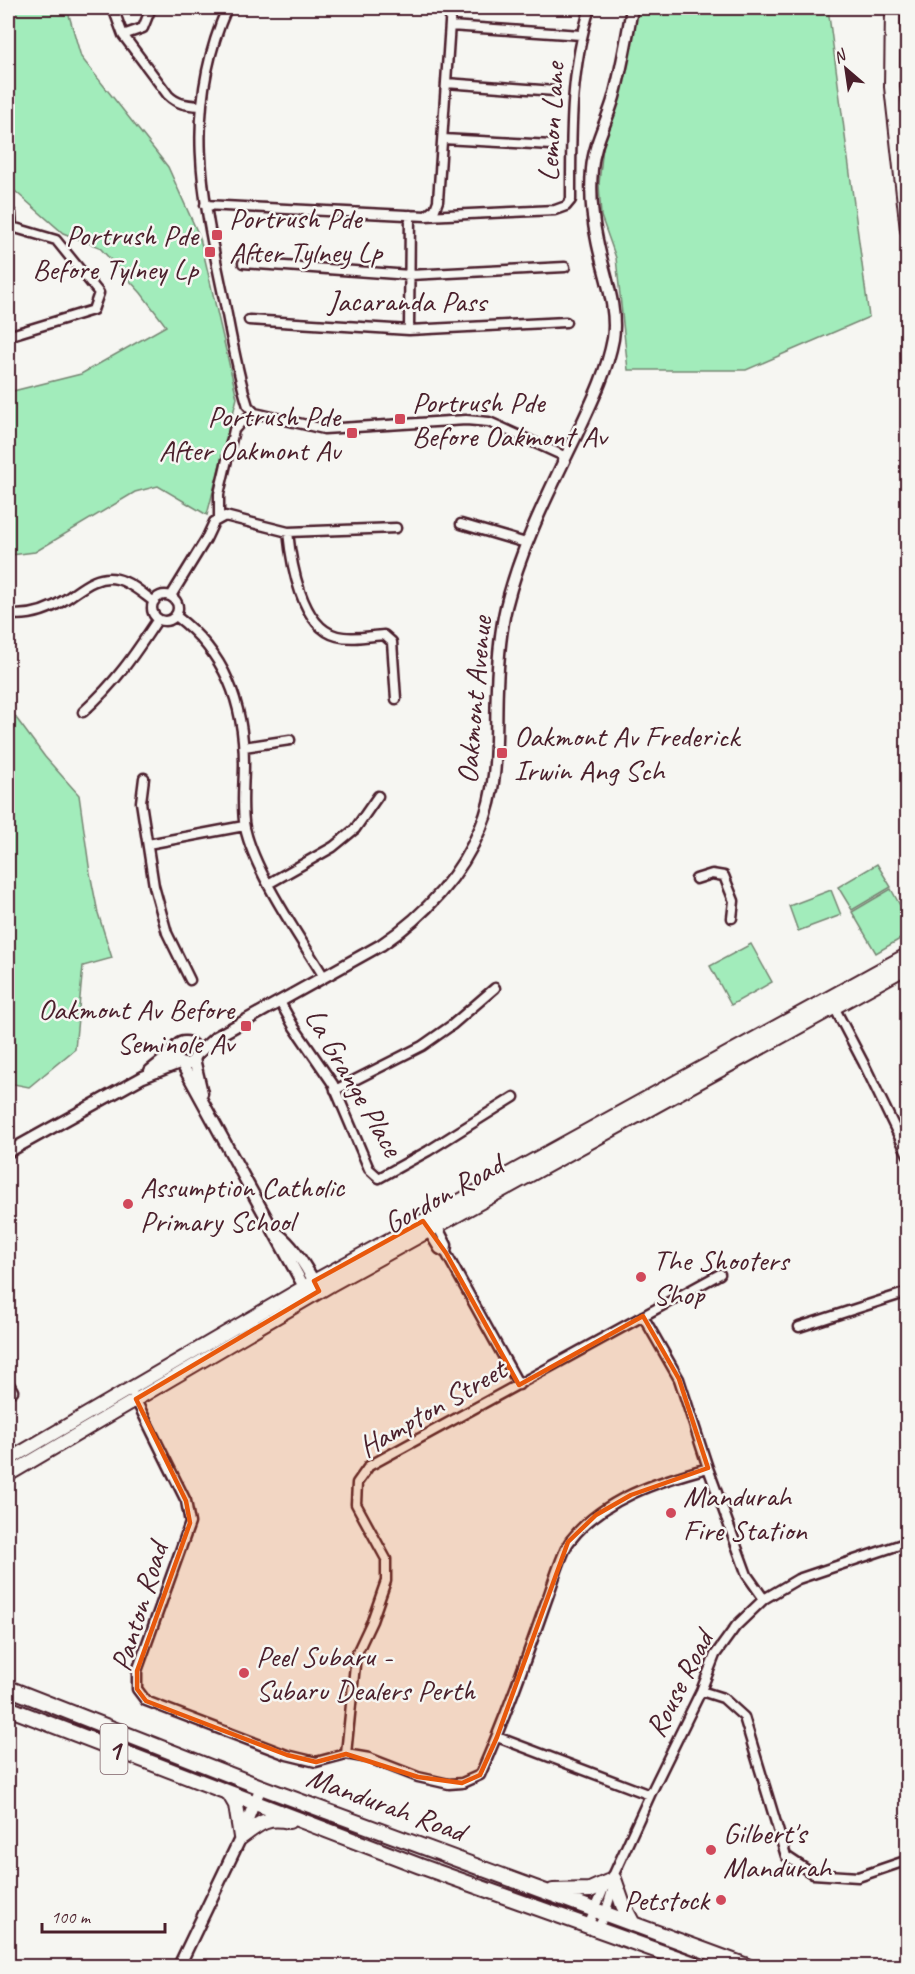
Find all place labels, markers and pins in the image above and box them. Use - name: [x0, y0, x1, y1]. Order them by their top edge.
- place label: Portrush Pde After Tylney Lp: [229, 199, 383, 271]
- place label: Portrush Pde Before Tylney Lp: [33, 216, 200, 288]
- marker: Portrush Pde After Tylney Lp: [210, 228, 224, 242]
- marker: Portrush Pde Before Tylney Lp: [203, 245, 217, 259]
- place label: Portrush Pde Before Oakmont Av: [412, 383, 609, 455]
- place label: Portrush Pde After Oakmont Av: [159, 397, 343, 469]
- marker: Portrush Pde Before Oakmont Av: [393, 412, 407, 426]
- marker: Portrush Pde After Oakmont Av: [345, 426, 359, 440]
- place label: Oakmont Av Frederick Irwin Ang Sch: [514, 717, 741, 789]
- marker: Oakmont Av Frederick Irwin Ang Sch: [495, 746, 509, 760]
- place label: Oakmont Av Before Seminole Av: [38, 990, 237, 1062]
- marker: Oakmont Av Before Seminole Av: [239, 1019, 253, 1033]
- place label: Assumption Catholic Primary School: [140, 1168, 345, 1240]
- marker: Assumption Catholic Primary School: [121, 1197, 135, 1211]
- place label: The Shooters Shop: [653, 1241, 791, 1313]
- marker: The Shooters Shop: [634, 1270, 648, 1284]
- place label: Mandurah Fire Station: [683, 1477, 808, 1549]
- marker: Mandurah Fire Station: [664, 1506, 678, 1520]
- place label: Peel Subaru - Subaru Dealers Perth: [256, 1637, 476, 1709]
- marker: Peel Subaru - Subaru Dealers Perth: [237, 1666, 251, 1680]
- place label: Gilbert's Mandurah: [723, 1814, 833, 1886]
- marker: Gilbert's Mandurah: [704, 1843, 718, 1857]
- place label: Petstock: [624, 1881, 711, 1919]
- marker: Petstock: [714, 1893, 728, 1907]

